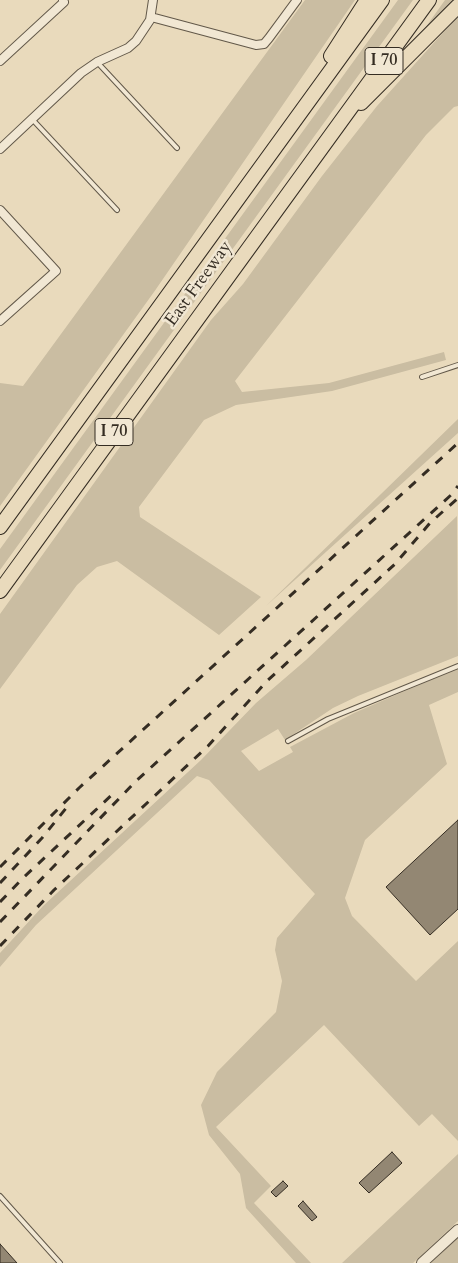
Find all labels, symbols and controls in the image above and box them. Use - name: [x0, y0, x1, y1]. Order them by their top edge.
- road number: I 70: [365, 48, 403, 74]
- street label: East Freeway: [161, 237, 237, 331]
- road number: I 70: [95, 418, 133, 446]

